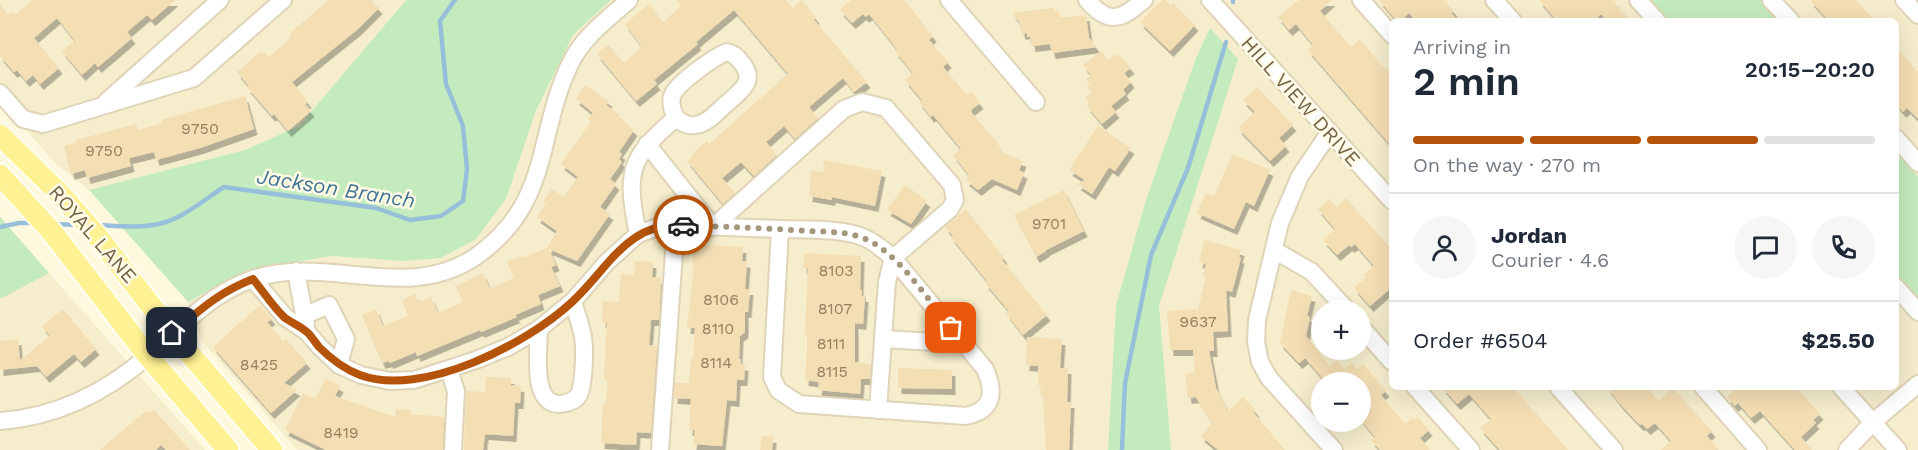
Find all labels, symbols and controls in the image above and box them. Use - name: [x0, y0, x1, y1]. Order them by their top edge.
- street label: HILL VIEW DRIVE: [1236, 31, 1366, 171]
- text: Arriving in: [1413, 35, 1511, 59]
- text: 20:15–20:20: [1745, 57, 1875, 82]
- text: 2 min: [1413, 59, 1520, 104]
- house number: 9750: [181, 119, 219, 138]
- house number: 9750: [85, 141, 123, 160]
- text: On the way · 270 m: [1413, 153, 1601, 177]
- water label: Jackson Branch: [255, 163, 417, 213]
- street label: ROYAL LANE: [44, 180, 142, 288]
- courier: [653, 195, 713, 255]
- icon: car: [667, 209, 700, 242]
- house number: 9701: [1032, 214, 1066, 233]
- button: person: [1413, 216, 1476, 279]
- button: chat: [1734, 216, 1797, 279]
- button: phone: [1812, 216, 1875, 279]
- text: Jordan: [1491, 223, 1567, 248]
- text: Courier · 4.6: [1491, 248, 1609, 272]
- house number: 8103: [818, 261, 854, 280]
- house number: 8106: [703, 290, 739, 309]
- house number: 8107: [818, 299, 852, 318]
- map controls: [1311, 300, 1371, 432]
- button: +: [1311, 300, 1371, 360]
- pin: [925, 302, 976, 353]
- pin: [146, 307, 197, 358]
- icon: bag: [934, 311, 967, 344]
- house number: 9637: [1179, 312, 1217, 331]
- icon: home: [155, 316, 188, 349]
- house number: 8110: [702, 319, 734, 338]
- text: Order #6504: [1413, 328, 1548, 353]
- text: $25.50: [1802, 328, 1875, 353]
- house number: 8111: [817, 334, 845, 353]
- house number: 8114: [700, 353, 732, 372]
- house number: 8425: [240, 355, 278, 374]
- house number: 8115: [816, 362, 848, 381]
- button: −: [1311, 372, 1371, 432]
- house number: 8419: [323, 423, 359, 442]

